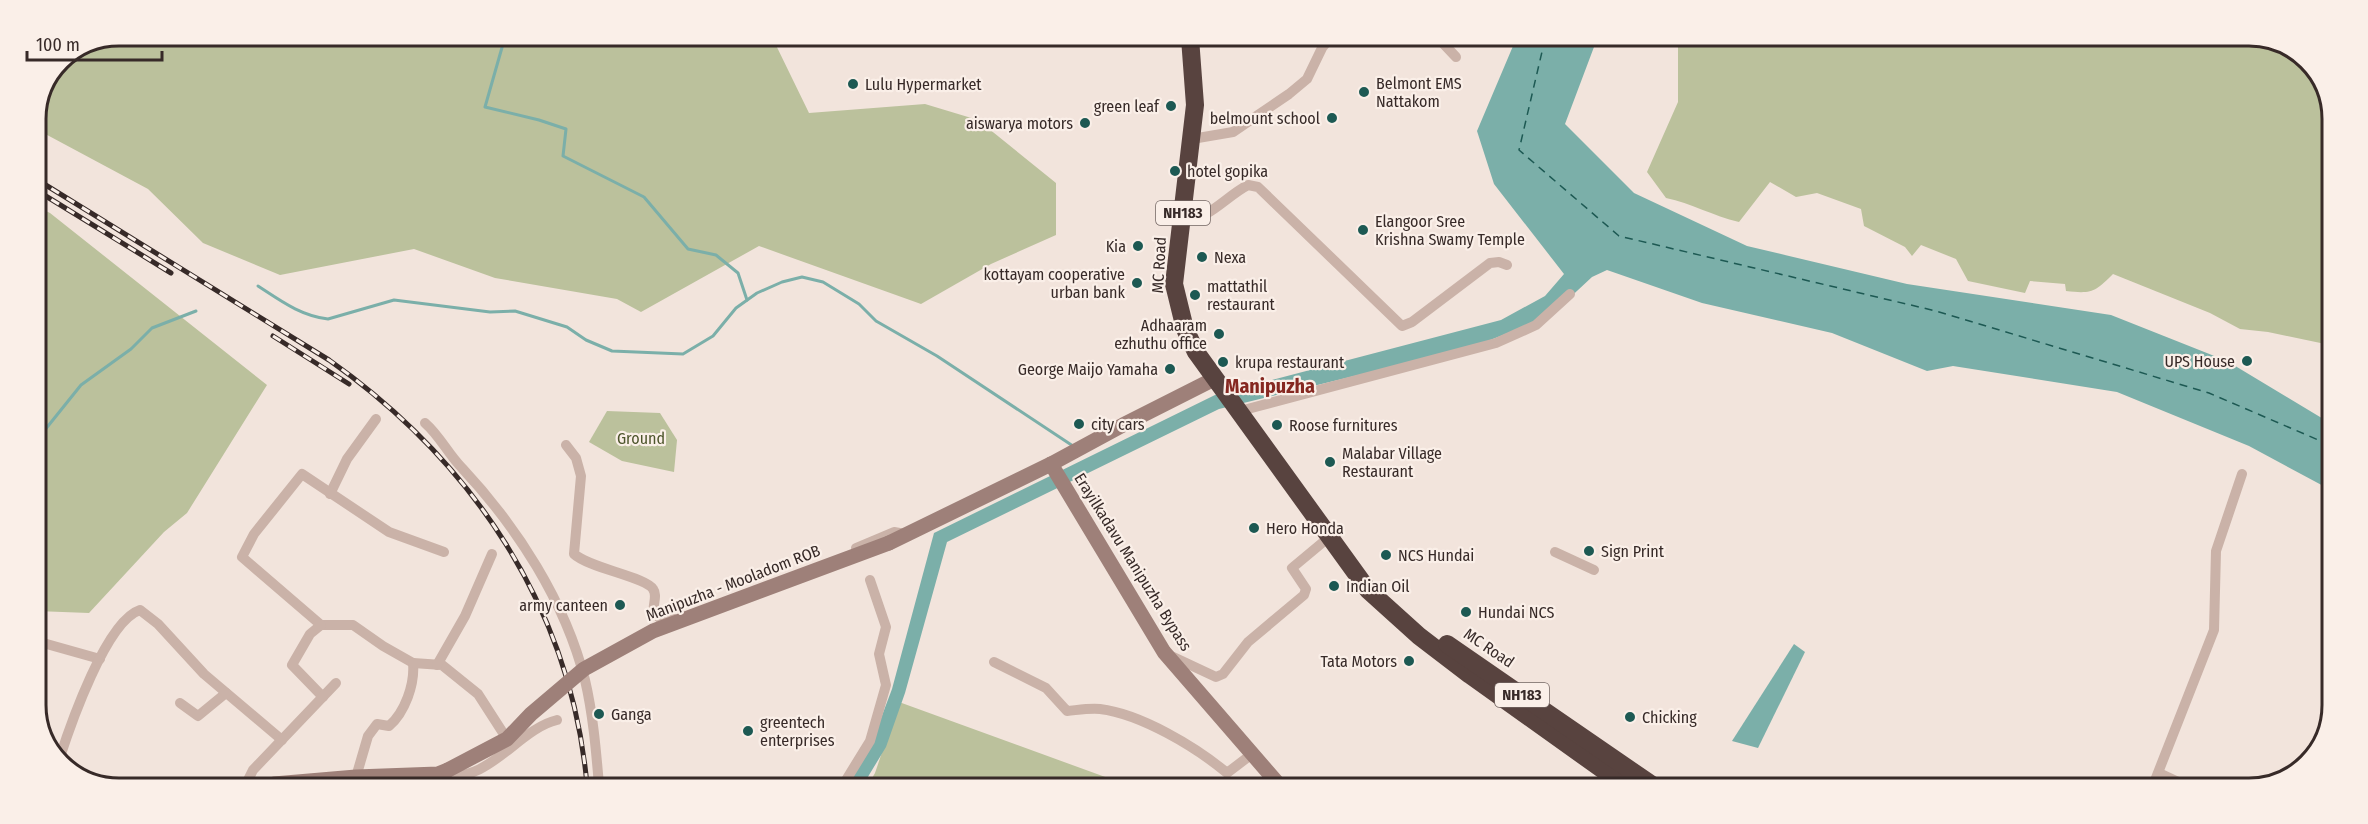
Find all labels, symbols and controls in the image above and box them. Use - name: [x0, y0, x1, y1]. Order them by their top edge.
- scale bar: [27, 24, 162, 62]
- text: 100 m: [36, 34, 80, 56]
- place label: Belmont EMS Nattakom: [1376, 74, 1462, 111]
- place label: Lulu Hypermarket: [865, 75, 982, 94]
- marker: Lulu Hypermarket: [846, 77, 860, 91]
- marker: Belmont EMS Nattakom: [1357, 85, 1371, 99]
- place label: green leaf: [1094, 97, 1160, 116]
- marker: green leaf: [1164, 99, 1178, 113]
- place label: belmount school: [1210, 109, 1320, 128]
- marker: belmount school: [1325, 111, 1339, 125]
- place label: aiswarya motors: [966, 114, 1073, 133]
- marker: aiswarya motors: [1078, 116, 1092, 130]
- place label: hotel gopika: [1187, 162, 1268, 181]
- marker: hotel gopika: [1168, 164, 1182, 178]
- road number: NH183: [1156, 201, 1210, 225]
- place label: Elangoor Sree Krishna Swamy Temple: [1375, 212, 1525, 249]
- marker: Elangoor Sree Krishna Swamy Temple: [1356, 223, 1370, 237]
- street label: MC Road: [1148, 236, 1170, 294]
- place label: Kia: [1106, 237, 1126, 256]
- marker: Kia: [1131, 239, 1145, 253]
- place label: Nexa: [1214, 248, 1246, 267]
- marker: Nexa: [1195, 250, 1209, 264]
- place label: kottayam cooperative urban bank: [984, 265, 1126, 302]
- marker: kottayam cooperative urban bank: [1130, 276, 1144, 290]
- place label: mattathil restaurant: [1207, 277, 1276, 314]
- marker: mattathil restaurant: [1188, 288, 1202, 302]
- place label: Adhaaram ezhuthu office: [1114, 316, 1207, 353]
- marker: Adhaaram ezhuthu office: [1212, 327, 1226, 341]
- place label: UPS House: [2165, 352, 2235, 371]
- place label: krupa restaurant: [1235, 353, 1345, 372]
- marker: UPS House: [2240, 354, 2254, 368]
- marker: krupa restaurant: [1216, 355, 1230, 369]
- place label: George Maijo Yamaha: [1018, 360, 1158, 379]
- marker: George Maijo Yamaha: [1163, 362, 1177, 376]
- district label: Manipuzha: [1225, 374, 1315, 398]
- place label: city cars: [1091, 415, 1145, 434]
- place label: Roose furnitures: [1289, 416, 1398, 435]
- marker: city cars: [1072, 417, 1086, 431]
- marker: Roose furnitures: [1270, 418, 1284, 432]
- park label: Ground: [617, 429, 665, 448]
- place label: Malabar Village Restaurant: [1342, 444, 1442, 481]
- marker: Malabar Village Restaurant: [1323, 455, 1337, 469]
- street label: Erayilkadavu Manipuzha Bypass: [1070, 469, 1196, 655]
- place label: Hero Honda: [1266, 519, 1344, 538]
- marker: Hero Honda: [1247, 521, 1261, 535]
- street label: Manipuzha - Mooladom ROB: [643, 541, 823, 625]
- place label: Sign Print: [1601, 542, 1665, 561]
- marker: Sign Print: [1582, 544, 1596, 558]
- place label: NCS Hundai: [1398, 546, 1474, 565]
- marker: NCS Hundai: [1379, 548, 1393, 562]
- place label: Indian Oil: [1346, 577, 1410, 596]
- marker: Indian Oil: [1327, 579, 1341, 593]
- place label: army canteen: [519, 596, 608, 615]
- marker: army canteen: [613, 598, 627, 612]
- place label: Hundai NCS: [1478, 603, 1554, 622]
- marker: Hundai NCS: [1459, 605, 1473, 619]
- street label: MC Road: [1460, 624, 1518, 672]
- place label: Tata Motors: [1320, 652, 1397, 671]
- marker: Tata Motors: [1402, 654, 1416, 668]
- road number: NH183: [1495, 683, 1549, 707]
- place label: Ganga: [611, 705, 652, 724]
- marker: Ganga: [592, 707, 606, 721]
- place label: Chicking: [1642, 708, 1697, 727]
- marker: Chicking: [1623, 710, 1637, 724]
- place label: greentech enterprises: [760, 713, 835, 750]
- marker: greentech enterprises: [741, 724, 755, 738]

